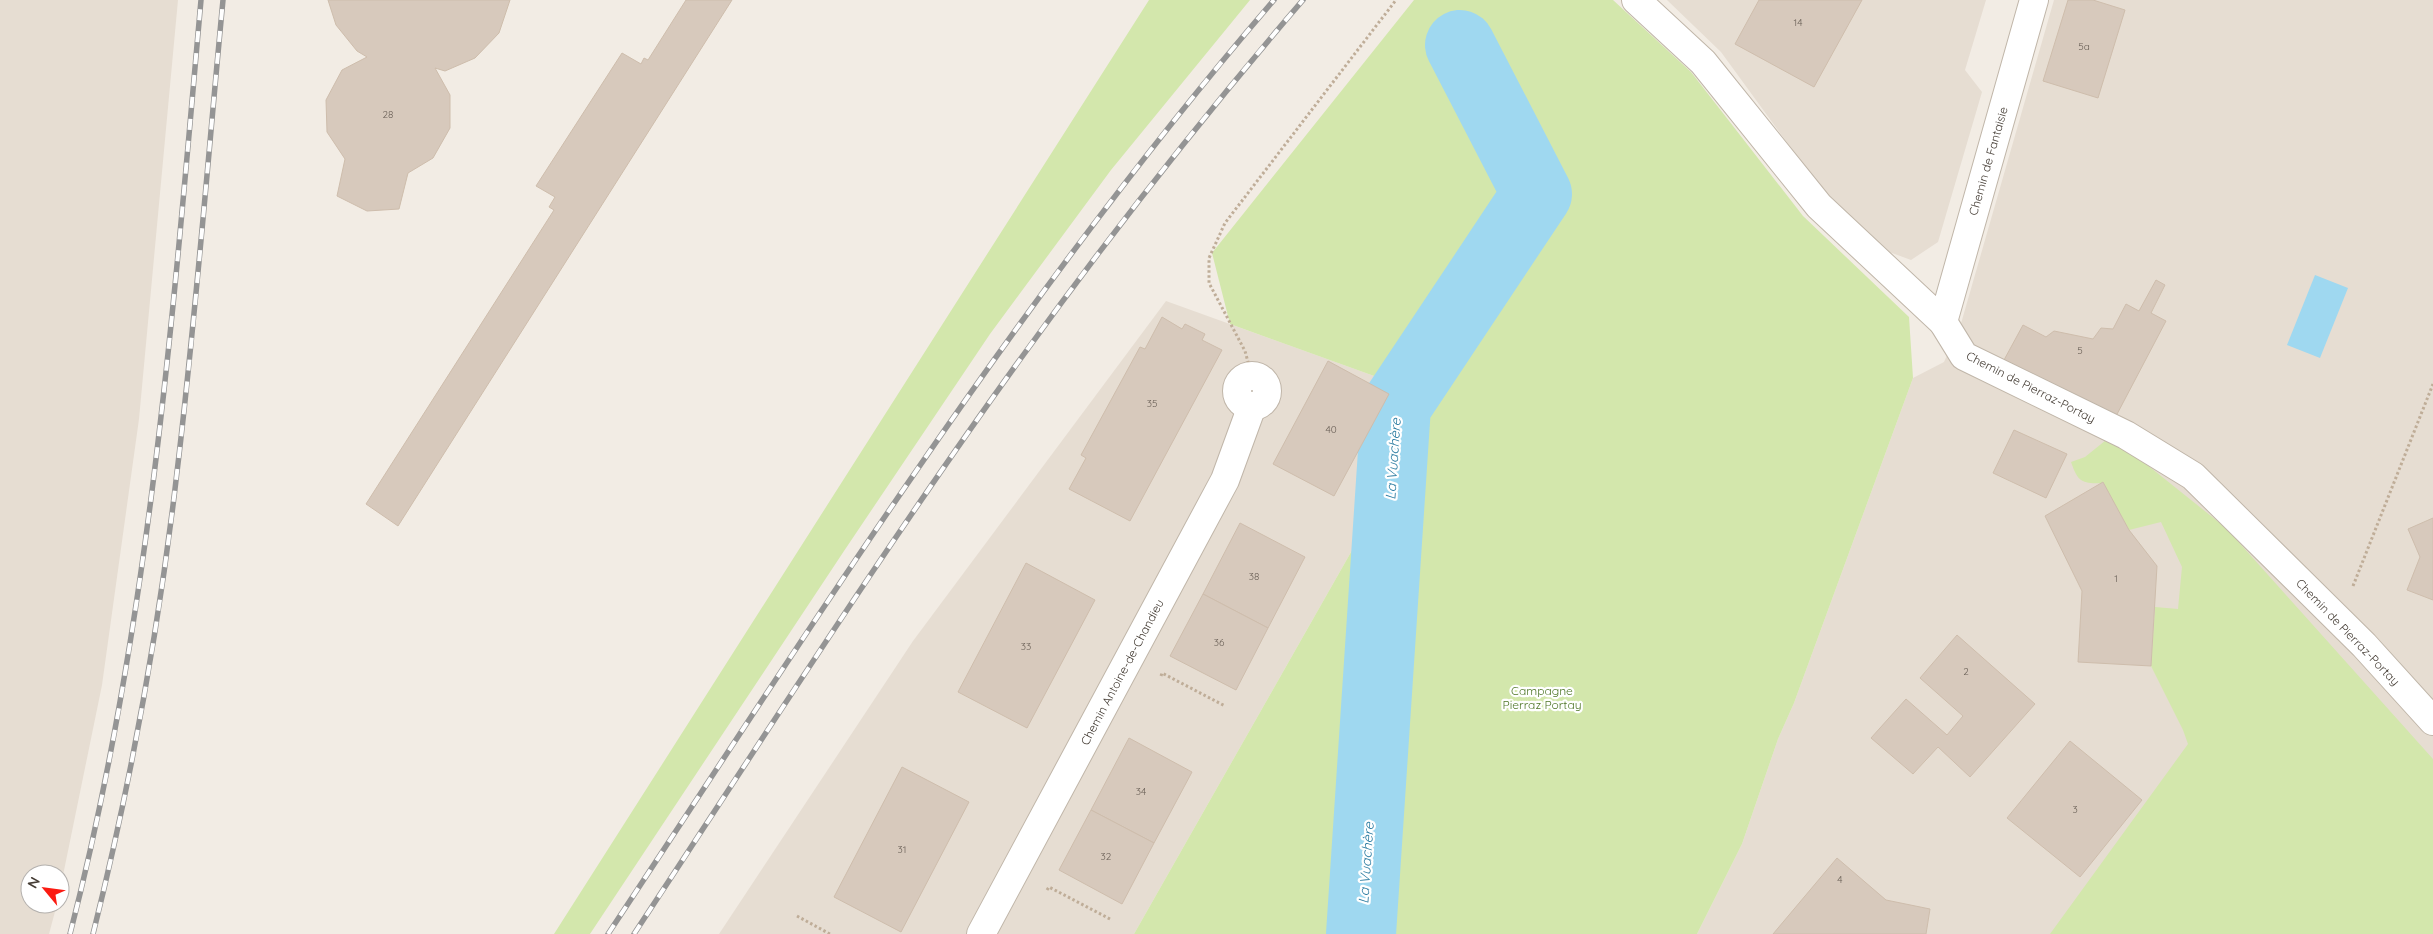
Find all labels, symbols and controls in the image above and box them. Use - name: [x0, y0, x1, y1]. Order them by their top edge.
- house number: 14: [1794, 16, 1802, 29]
- house number: 5a: [2078, 40, 2090, 53]
- street label: Chemin de Fantaisie: [1965, 105, 2011, 217]
- house number: 28: [383, 108, 393, 121]
- house number: 5: [2077, 344, 2083, 357]
- street label: Chemin de Pierraz-Portay: [1964, 348, 2098, 426]
- house number: 35: [1147, 397, 1157, 410]
- water label: La Vuachère: [1381, 417, 1405, 500]
- house number: 40: [1325, 423, 1337, 436]
- house number: 38: [1249, 570, 1259, 583]
- house number: 1: [2114, 572, 2118, 585]
- street label: Chemin de Pierraz-Portay: [2293, 575, 2403, 689]
- street label: Chemin Antoine-de-Chandieu: [1077, 596, 1167, 748]
- house number: 36: [1214, 636, 1225, 649]
- house number: 33: [1021, 640, 1031, 653]
- house number: 2: [1963, 665, 1969, 678]
- park label: Campagne Pierraz Portay: [1503, 683, 1581, 712]
- house number: 34: [1136, 785, 1146, 798]
- house number: 3: [2072, 803, 2078, 816]
- water label: La Vuachère: [1354, 821, 1378, 904]
- house number: 31: [898, 843, 906, 856]
- house number: 32: [1101, 850, 1112, 863]
- north arrow: [20, 864, 70, 914]
- house number: 4: [1837, 873, 1843, 886]
- text: N: [23, 874, 44, 892]

